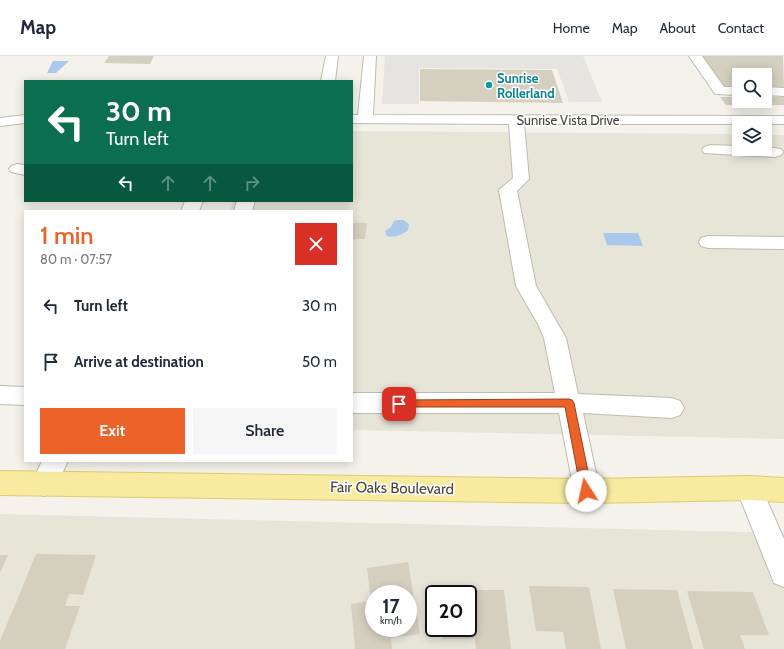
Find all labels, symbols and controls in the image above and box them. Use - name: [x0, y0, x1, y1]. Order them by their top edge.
- text: Map: [20, 16, 56, 39]
- text: Home: [553, 19, 590, 37]
- text: Map: [612, 19, 637, 37]
- text: About: [659, 19, 696, 37]
- text: Contact: [718, 19, 764, 37]
- map controls: [732, 68, 772, 156]
- button: search: [732, 68, 772, 108]
- place label: Sunrise Rollerland: [497, 70, 555, 101]
- marker: Sunrise Rollerland: [484, 80, 494, 90]
- text: 30 m: [106, 94, 172, 128]
- icon: left: [40, 96, 92, 148]
- street label: Sunrise Vista Drive: [517, 112, 620, 128]
- button: layers: [732, 116, 772, 156]
- text: Turn left: [106, 128, 169, 150]
- icon: left: [115, 172, 137, 194]
- icon: ahead: [157, 172, 179, 194]
- icon: ahead: [199, 172, 221, 194]
- icon: right: [241, 172, 263, 194]
- text: 1 min: [40, 221, 94, 250]
- button: close: [295, 223, 337, 265]
- text: 80 m · 07:57: [40, 251, 112, 267]
- icon: left: [40, 295, 62, 317]
- text: Turn left: [74, 297, 128, 315]
- text: 30 m: [302, 297, 337, 315]
- icon: arrive: [40, 351, 62, 373]
- text: Arrive at destination: [74, 353, 204, 371]
- text: 50 m: [302, 353, 337, 371]
- pin: [382, 387, 416, 421]
- icon: arrive: [388, 393, 410, 415]
- button: Exit: [40, 408, 185, 454]
- button: Share: [193, 408, 337, 454]
- position arrow: [565, 470, 607, 512]
- street label: Fair Oaks Boulevard: [330, 478, 454, 498]
- speed limit sign: 20: [425, 585, 477, 637]
- text: 17: [382, 594, 400, 618]
- text: km/h: [380, 614, 402, 627]

